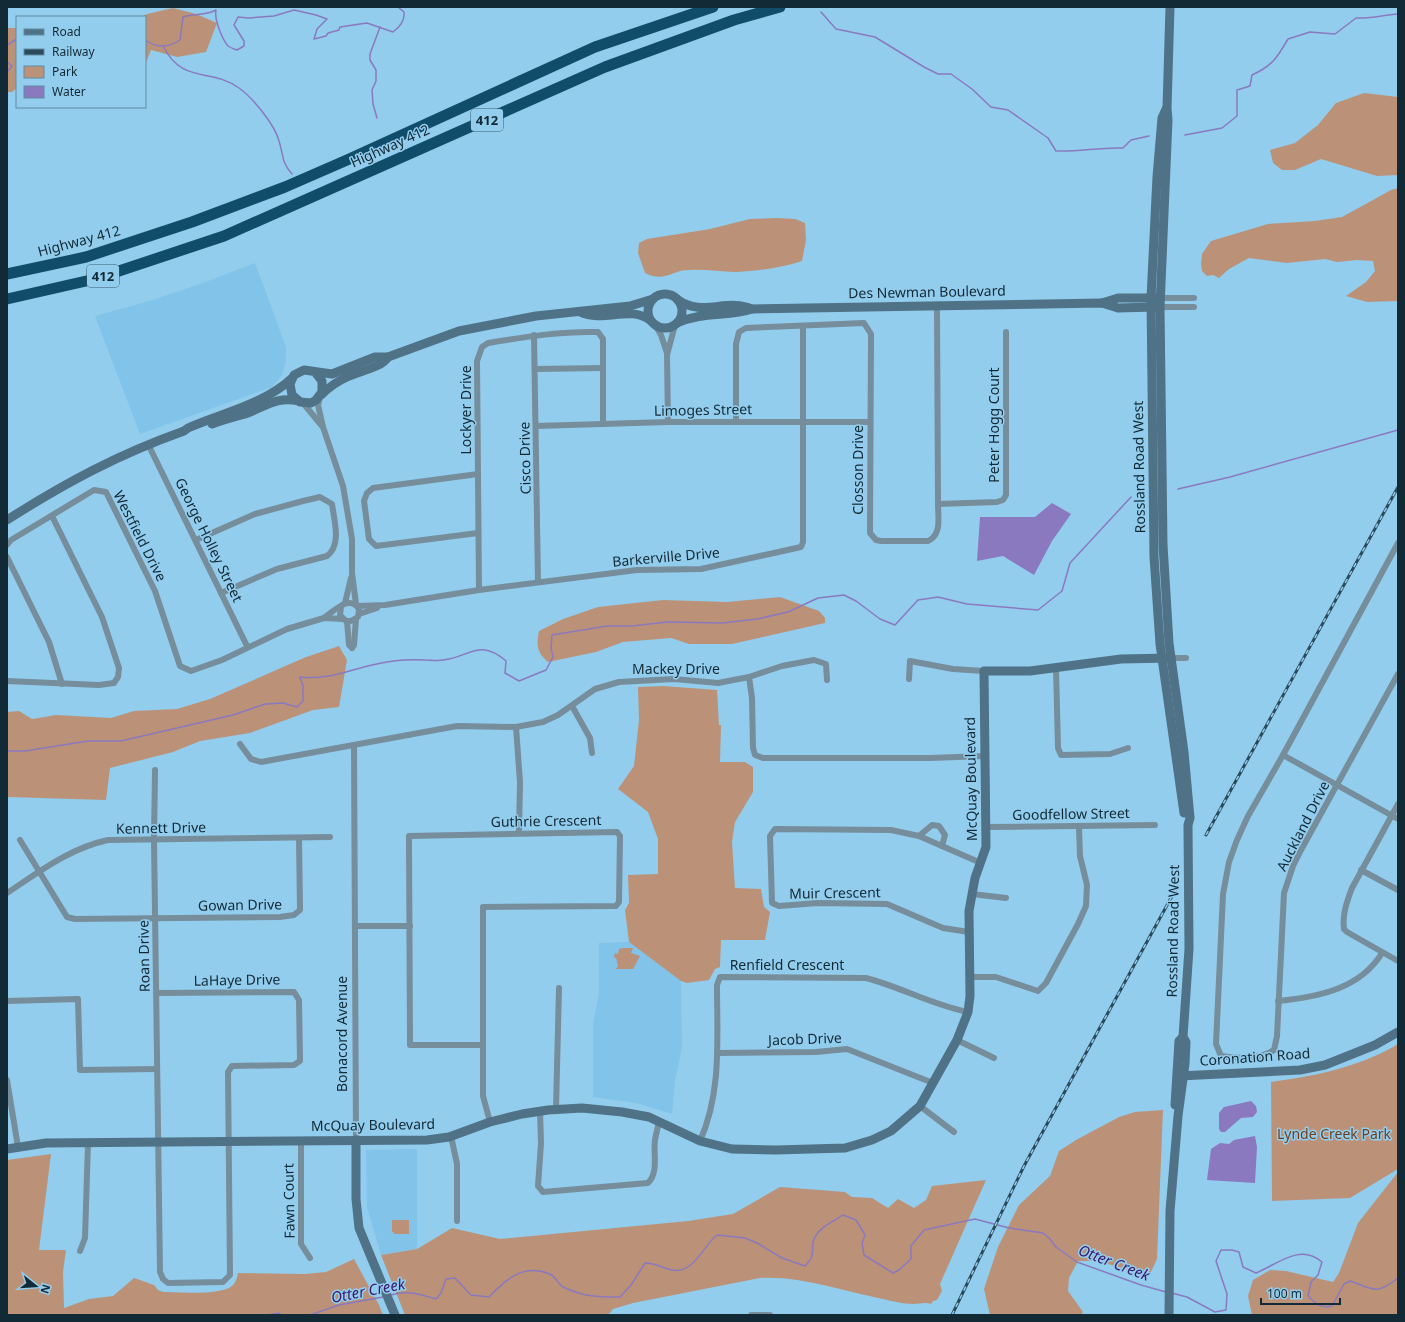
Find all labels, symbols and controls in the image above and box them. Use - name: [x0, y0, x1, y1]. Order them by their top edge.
- legend: [16, 16, 146, 108]
- text: Road: [52, 23, 81, 40]
- text: Railway: [52, 43, 96, 60]
- text: Park: [52, 63, 78, 80]
- text: Water: [52, 83, 86, 100]
- road number: 412: [471, 109, 503, 131]
- street label: Highway 412: [347, 120, 432, 171]
- street label: Highway 412: [35, 220, 122, 261]
- road number: 412: [87, 265, 119, 287]
- street label: Des Newman Boulevard: [848, 281, 1006, 302]
- street label: Lockyer Drive: [456, 365, 475, 455]
- street label: Peter Hogg Court: [984, 367, 1003, 483]
- street label: Limoges Street: [654, 399, 752, 420]
- street label: Rossland Road West: [1128, 401, 1149, 533]
- street label: Cisco Drive: [514, 421, 535, 494]
- street label: Closson Drive: [848, 425, 867, 515]
- street label: George Holley Street: [171, 475, 248, 605]
- street label: Westfield Drive: [109, 487, 171, 584]
- street label: Barkerville Drive: [611, 542, 721, 571]
- street label: Mackey Drive: [632, 659, 720, 678]
- street label: McQuay Boulevard: [960, 717, 981, 841]
- street label: Auckland Drive: [1272, 777, 1333, 874]
- street label: Goodfellow Street: [1012, 803, 1130, 824]
- street label: Guthrie Crescent: [490, 810, 602, 831]
- street label: Kennett Drive: [116, 817, 206, 838]
- street label: Rossland Road West: [1162, 865, 1183, 997]
- street label: Muir Crescent: [789, 882, 881, 903]
- street label: Gowan Drive: [198, 894, 282, 915]
- street label: Roan Drive: [133, 920, 154, 992]
- street label: Renfield Crescent: [730, 955, 844, 974]
- street label: LaHaye Drive: [193, 969, 281, 990]
- street label: Bonacord Avenue: [332, 976, 351, 1092]
- street label: Jacob Drive: [766, 1028, 842, 1049]
- street label: Coronation Road: [1199, 1043, 1311, 1070]
- street label: McQuay Boulevard: [311, 1114, 435, 1135]
- park label: Lynde Creek Park: [1277, 1124, 1392, 1143]
- street label: Fawn Court: [278, 1163, 299, 1239]
- water label: Otter Creek: [1076, 1239, 1153, 1285]
- north arrow: [16, 1266, 56, 1306]
- water label: Otter Creek: [329, 1273, 407, 1307]
- scale bar: [1261, 1280, 1340, 1306]
- text: N: [38, 1283, 55, 1296]
- text: 100 m: [1267, 1285, 1302, 1302]

